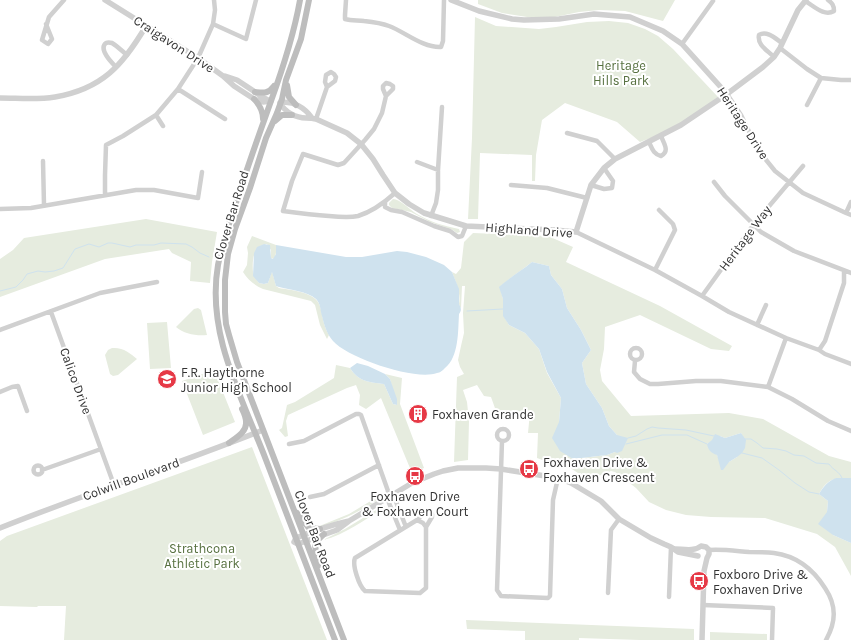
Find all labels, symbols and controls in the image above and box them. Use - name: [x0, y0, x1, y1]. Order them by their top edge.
- street label: Craigavon Drive: [131, 12, 217, 76]
- park label: Heritage Hills Park: [593, 58, 649, 88]
- street label: Heritage Drive: [714, 84, 772, 162]
- street label: Clover Bar Road: [210, 168, 252, 262]
- street label: Heritage Way: [716, 203, 774, 273]
- street label: Highland Drive: [485, 219, 574, 241]
- street label: Calico Drive: [57, 346, 95, 417]
- place label: F.R. Haythorne Junior High School: [181, 365, 292, 395]
- school or university icon: F.R. Haythorne Junior High School: [156, 368, 178, 390]
- building icon: Foxhaven Grande: [407, 403, 429, 425]
- place label: Foxhaven Grande: [432, 407, 534, 422]
- street label: Colwill Boulevard: [81, 455, 181, 503]
- place label: Foxhaven Drive & Foxhaven Crescent: [543, 455, 655, 485]
- bus stop icon: Foxhaven Drive & Foxhaven Crescent: [518, 458, 540, 480]
- bus stop icon: Foxhaven Drive & Foxhaven Court: [404, 465, 426, 487]
- street label: Clover Bar Road: [291, 488, 339, 580]
- place label: Foxhaven Drive & Foxhaven Court: [362, 489, 469, 519]
- park label: Strathcona Athletic Park: [164, 541, 240, 571]
- place label: Foxboro Drive & Foxhaven Drive: [713, 567, 808, 597]
- bus stop icon: Foxboro Drive & Foxhaven Drive: [688, 570, 710, 592]

